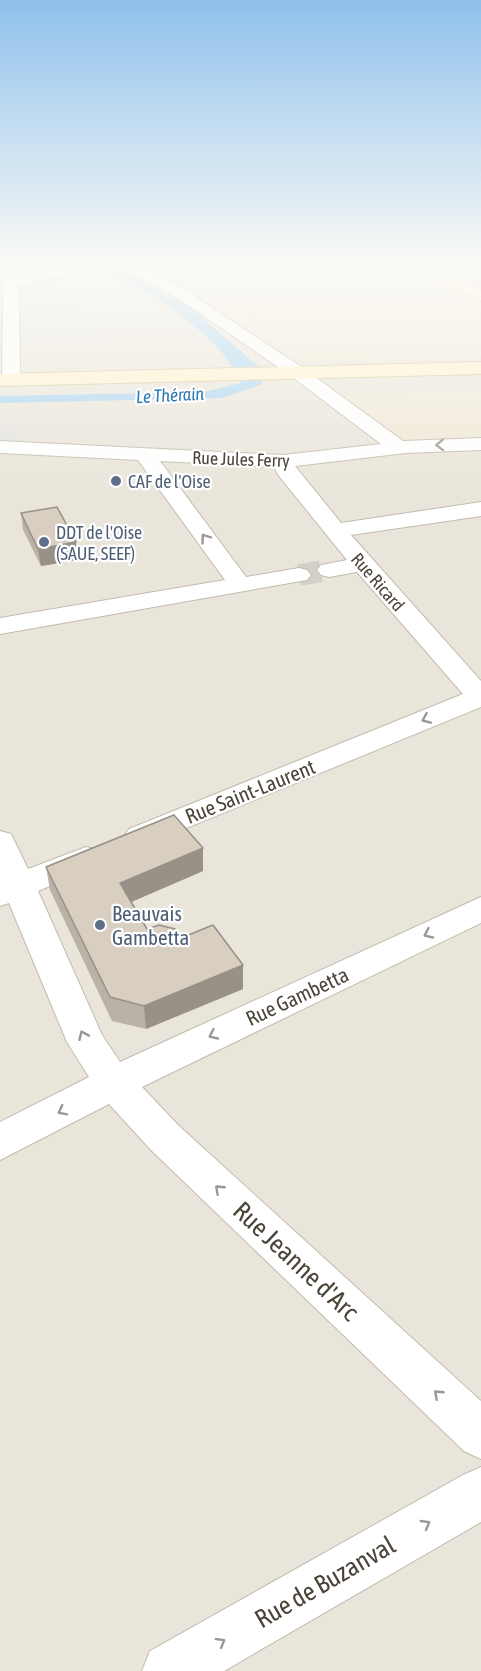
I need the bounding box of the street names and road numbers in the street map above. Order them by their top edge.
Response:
street label: Rue Jules Ferry [192,447,290,471]
street label: Rue Ricard [347,549,409,615]
street label: Rue Saint-Laurent [182,754,318,828]
street label: Rue Gambetta [242,962,352,1030]
street label: Rue Jeanne d'Arc [227,1195,365,1327]
street label: Rue de Buzanval [250,1530,401,1634]

